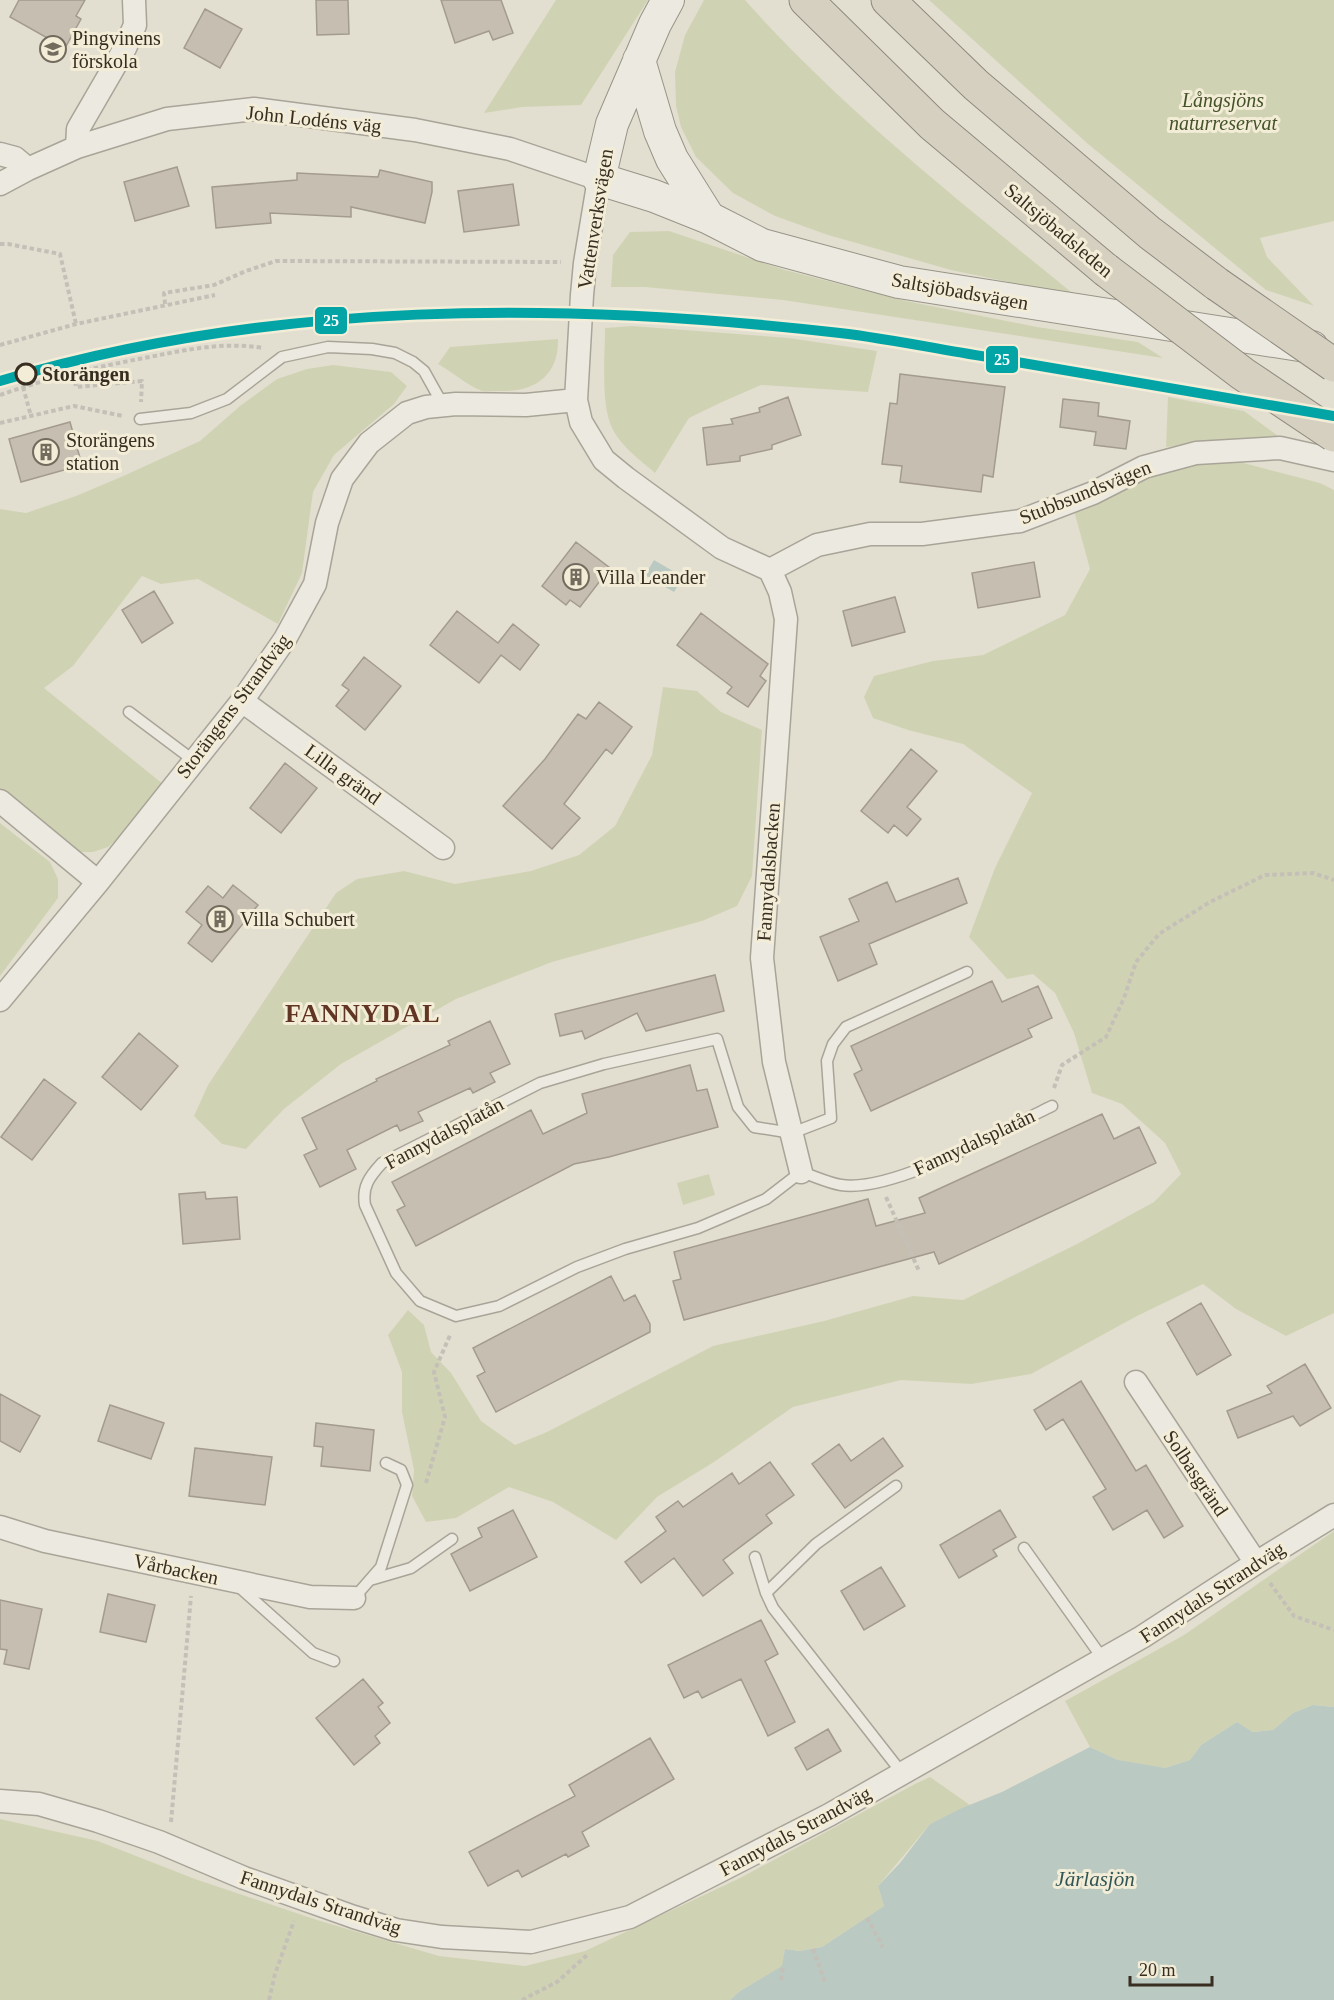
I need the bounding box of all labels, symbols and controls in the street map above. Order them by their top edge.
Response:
place label: Pingvinens förskola [72,27,161,72]
school or university icon: Pingvinens förskola [38,34,68,64]
park label: Långsjöns naturreservat [1169,89,1278,134]
street label: John Lodéns väg [245,101,383,138]
street label: Vattenverksvägen [573,147,618,291]
street label: Saltsjöbadsleden [1000,178,1118,282]
street label: Saltsjöbadsvägen [890,268,1030,315]
line badge: 25 [314,306,348,335]
text: 25 [323,312,339,329]
line badge: 25 [985,345,1019,374]
text: 25 [994,351,1010,368]
marker: Storängen [15,363,37,385]
place label: Storängen [42,363,130,386]
place label: Storängens station [66,429,155,474]
building icon: Storängens station [31,437,61,467]
street label: Stubbsundsvägen [1016,456,1154,529]
building icon: Villa Leander [561,562,591,592]
place label: Villa Leander [596,566,706,588]
street label: Storängens Strandväg [172,630,295,783]
street label: Lilla gränd [300,739,385,810]
street label: Fannydalsbacken [752,802,785,942]
building icon: Villa Schubert [205,904,235,934]
place label: Villa Schubert [240,908,355,930]
district label: FANNYDAL [285,999,441,1028]
street label: Fannydalsplatån [381,1093,508,1174]
street label: Fannydalsplatån [910,1104,1038,1181]
street label: Solbasgränd [1158,1426,1233,1521]
street label: Fannydals Strandväg [1135,1537,1289,1648]
street label: Vårbacken [131,1549,221,1589]
street label: Fannydals Strandväg [716,1782,875,1881]
street label: Fannydals Strandväg [237,1866,404,1939]
water label: Järlasjön [1055,1867,1135,1891]
scale bar [1130,1949,1212,1987]
text: 20 m [1139,1960,1176,1980]

